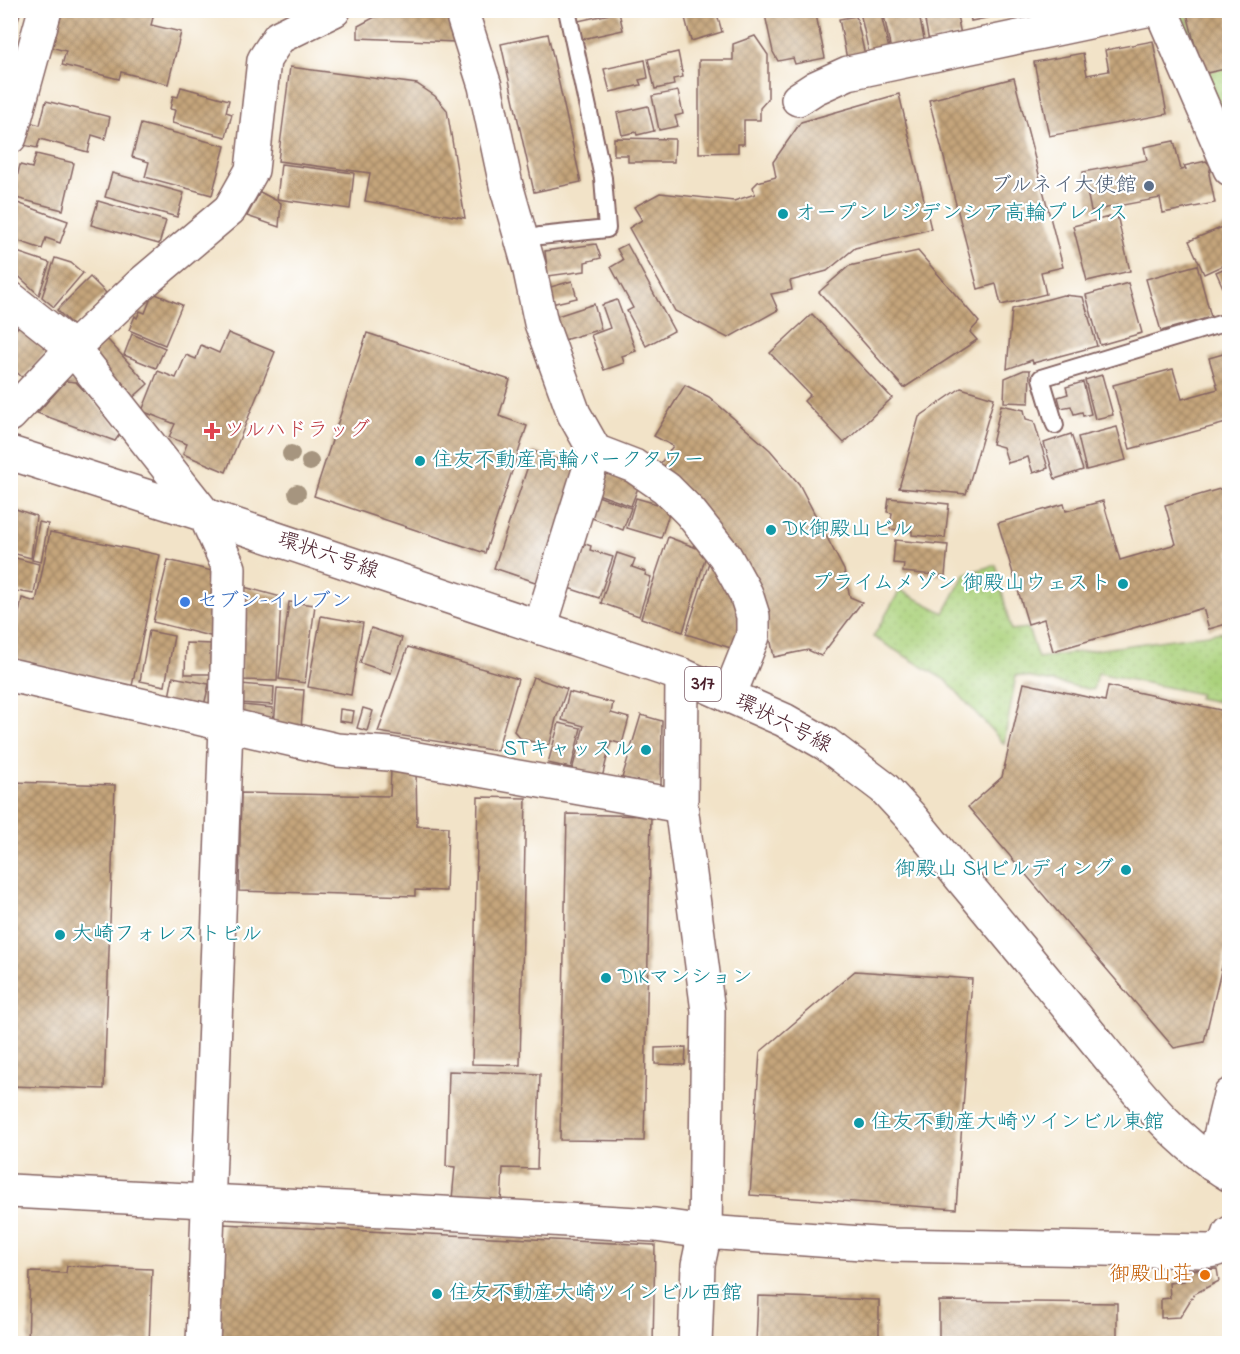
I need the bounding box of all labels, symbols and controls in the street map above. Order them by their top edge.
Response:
place label: ブルネイ大使館 [991,171,1137,201]
marker: ブルネイ大使館 [1142,179,1156,193]
place label: オープンレジデンシア高輪プレイス [795,199,1128,229]
marker: オープンレジデンシア高輪プレイス [776,207,790,221]
place label: ツルハドラッグ [224,416,370,446]
marker: ツルハドラッグ [205,424,219,438]
place label: 住友不動産高輪パークタワー [432,446,705,476]
marker: 住友不動産高輪パークタワー [413,454,427,468]
place label: DK御殿山ビル [782,515,913,545]
marker: DK御殿山ビル [764,523,778,537]
street label: 環状六号線 [273,525,383,587]
place label: プライムメゾン 御殿山ウェスト [812,569,1111,599]
marker: プライムメゾン 御殿山ウェスト [1116,577,1130,591]
place label: セブン-イレブン [197,587,352,617]
marker: セブン-イレブン [178,595,192,609]
road number: 317 [685,667,721,701]
street label: 環状六号線 [729,687,837,761]
place label: STキャッスル [503,735,634,765]
marker: STキャッスル [639,743,653,757]
place label: 御殿山 SHビルディング [894,855,1114,885]
marker: 御殿山 SHビルディング [1119,863,1133,877]
place label: 大崎フォレストビル [72,920,262,950]
marker: 大崎フォレストビル [53,928,67,942]
place label: DIKマンション [617,963,753,993]
marker: DIKマンション [599,971,613,985]
place label: 住友不動産大崎ツインビル東館 [871,1108,1165,1138]
marker: 住友不動産大崎ツインビル東館 [852,1116,866,1130]
place label: 御殿山荘 [1109,1260,1193,1290]
marker: 御殿山荘 [1198,1268,1212,1282]
place label: 住友不動産大崎ツインビル西館 [449,1279,743,1309]
marker: 住友不動産大崎ツインビル西館 [430,1287,444,1301]

